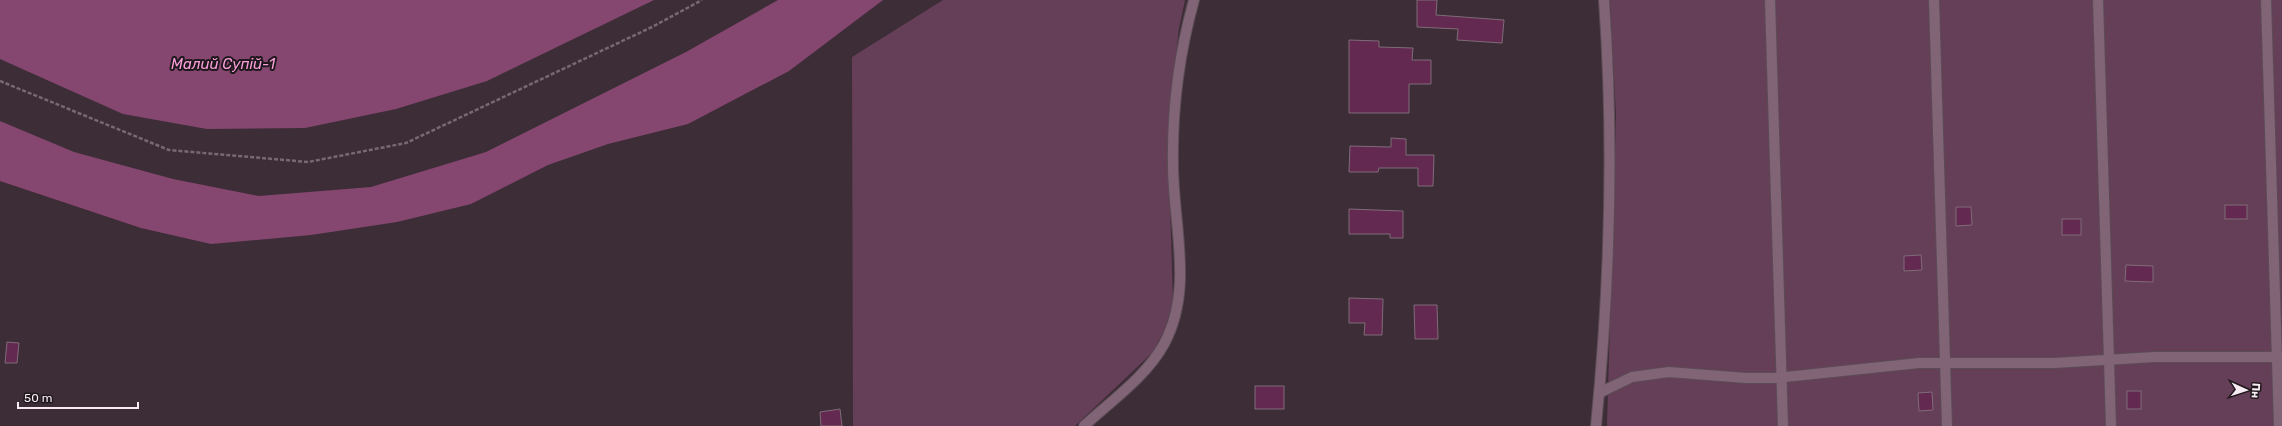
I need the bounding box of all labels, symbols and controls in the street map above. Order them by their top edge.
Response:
water label: Малий Супій-1 [171,55,276,73]
north arrow [2226,370,2266,410]
text: Пн [2249,383,2262,398]
scale bar [18,384,138,410]
text: 50 m [24,391,52,405]

